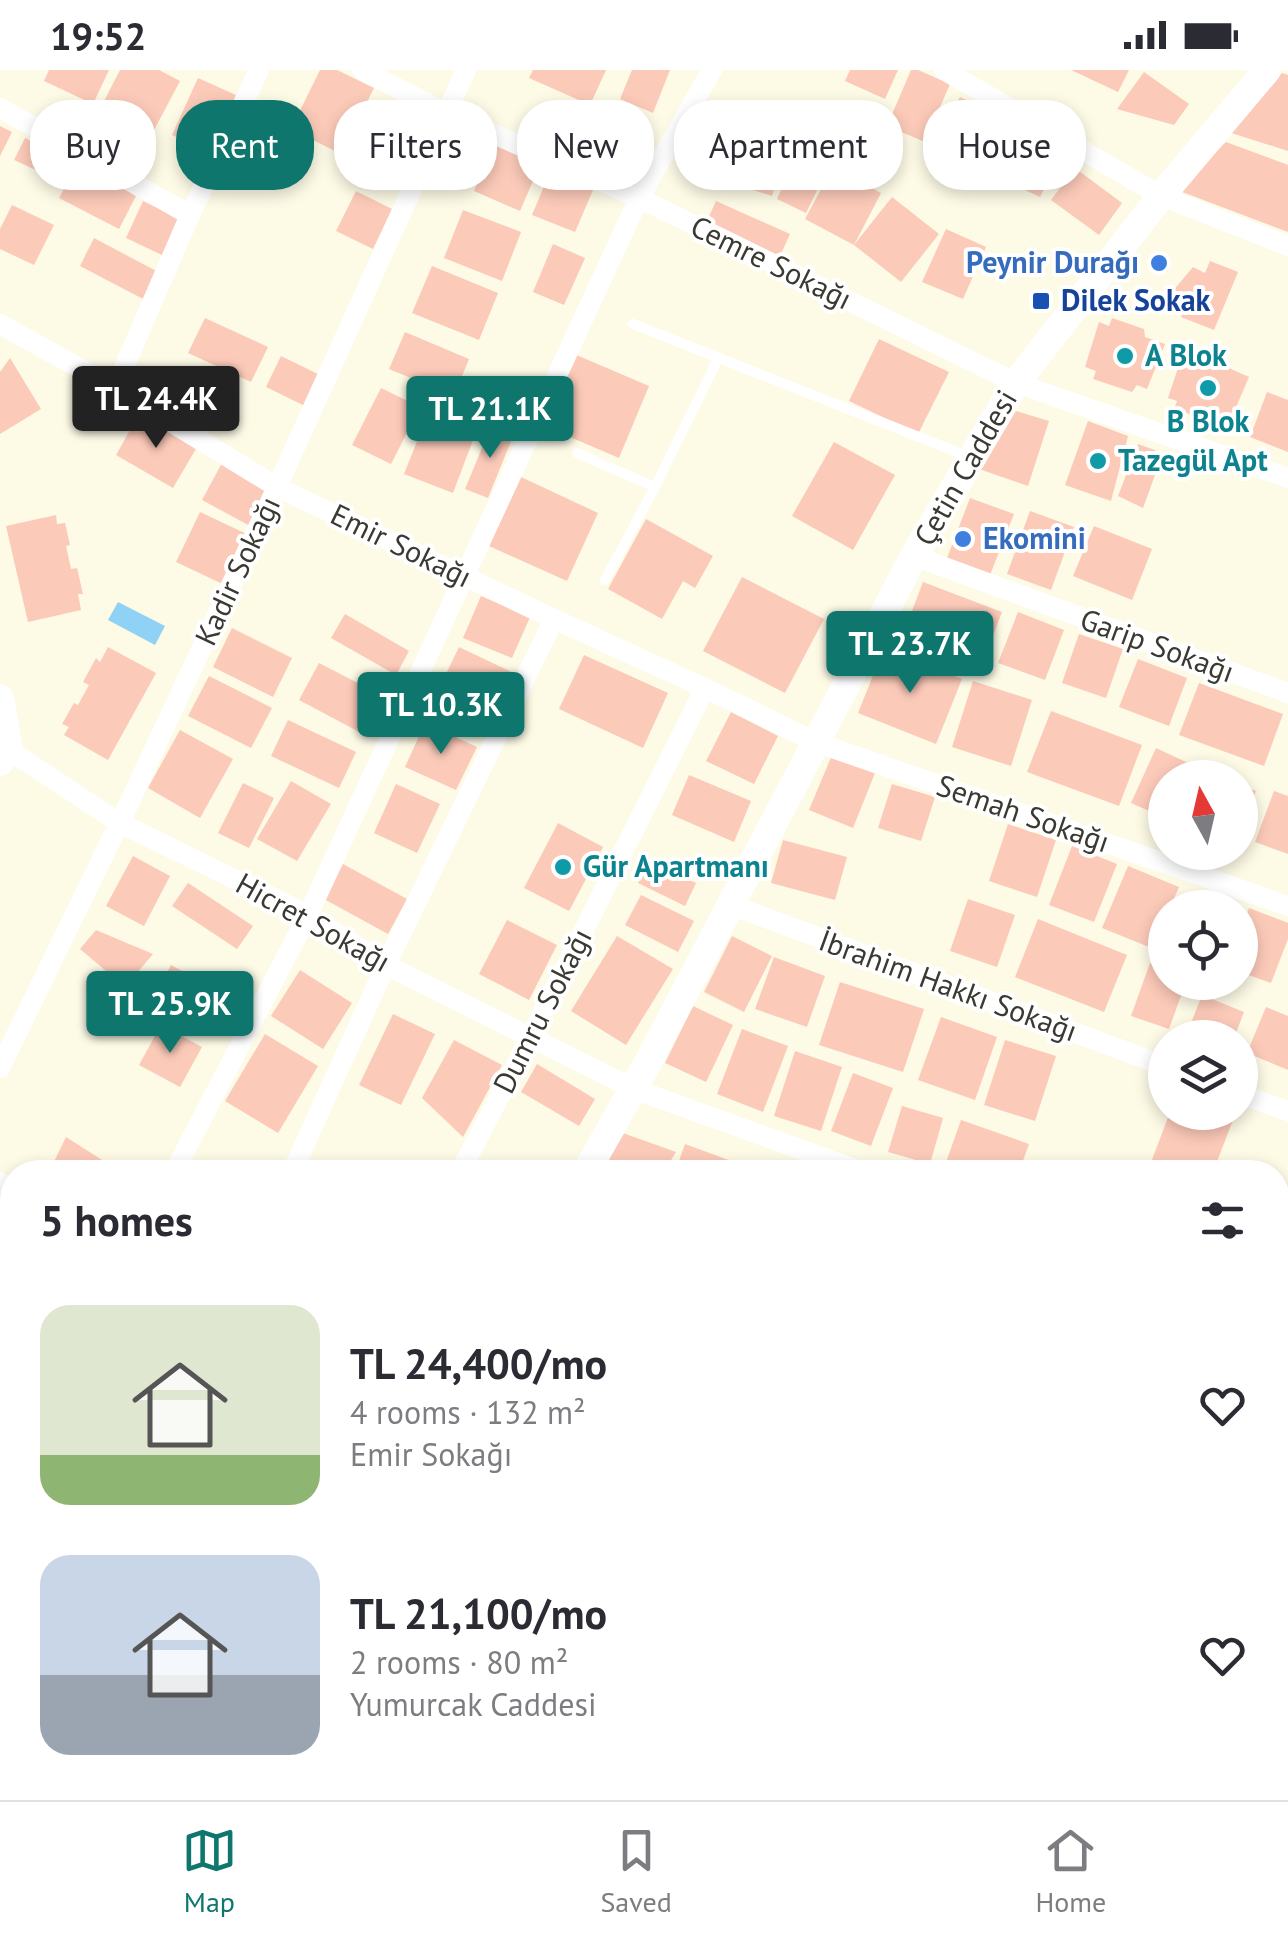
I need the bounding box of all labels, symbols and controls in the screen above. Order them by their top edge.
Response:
text: 19:52 [50,11,146,60]
chip: Buy [30,100,156,190]
chip: Rent [176,100,314,190]
chip: Filters [334,100,497,190]
chip: New [517,100,654,190]
chip: Apartment [674,100,903,190]
chip: House [923,100,1086,190]
street label: Cemre Sokağı [685,206,859,317]
place label: Peynir Durağı [966,242,1139,281]
marker: Peynir Durağı [1148,252,1170,274]
place label: Dilek Sokak [1061,280,1211,319]
marker: Dilek Sokak [1030,290,1052,312]
place label: A Blok [1145,335,1227,374]
marker: A Blok [1114,345,1136,367]
pin: TL 24.4K [53,366,259,451]
pin: TL 21.1K [387,376,593,461]
text: TL 24.4K [94,377,218,419]
marker: B Blok [1197,377,1219,399]
street label: Çetin Caddesi [904,382,1025,552]
text: TL 21.1K [428,387,552,429]
place label: B Blok [1167,401,1250,440]
place label: Tazegül Apt [1118,440,1268,479]
marker: Tazegül Apt [1087,450,1109,472]
street label: Kadir Sokağı [185,490,288,651]
street label: Emir Sokağı [325,494,479,596]
place label: Ekomini [983,518,1086,557]
marker: Ekomini [952,528,974,550]
street label: Garip Sokağı [1075,599,1240,690]
pin: TL 23.7K [807,611,1013,696]
text: TL 23.7K [848,622,972,664]
pin: TL 10.3K [338,672,544,757]
text: TL 10.3K [379,683,503,725]
north arrow [1148,760,1258,870]
map controls [1148,760,1258,1130]
street label: Semah Sokağı [932,765,1115,860]
place label: Gür Apartmanı [583,846,769,885]
marker: Gür Apartmanı [552,856,574,878]
street label: Hicret Sokağı [230,863,398,980]
button: locate [1148,890,1258,1000]
street label: İbrahim Hakkı Sokağı [814,920,1083,1049]
street label: Dumru Sokağı [483,921,600,1099]
pin: TL 25.9K [67,971,273,1056]
text: TL 25.9K [108,982,232,1024]
button: layers [1148,1020,1258,1130]
text: 5 homes [40,1193,193,1248]
icon: filters [1195,1193,1250,1248]
text: TL 24,400/mo [350,1336,607,1391]
icon: home [120,1345,240,1465]
icon: heart [1195,1378,1250,1433]
text: 4 rooms · 132 m² [350,1391,586,1433]
text: Emir Sokağı [350,1433,512,1475]
text: TL 21,100/mo [350,1586,607,1641]
icon: home [120,1595,240,1715]
icon: heart [1195,1628,1250,1683]
text: 2 rooms · 80 m² [350,1641,568,1683]
text: Yumurcak Caddesi [350,1683,596,1725]
tab: Map [182,1823,237,1920]
tab: Saved [600,1823,672,1920]
tab: Home [1035,1823,1106,1920]

